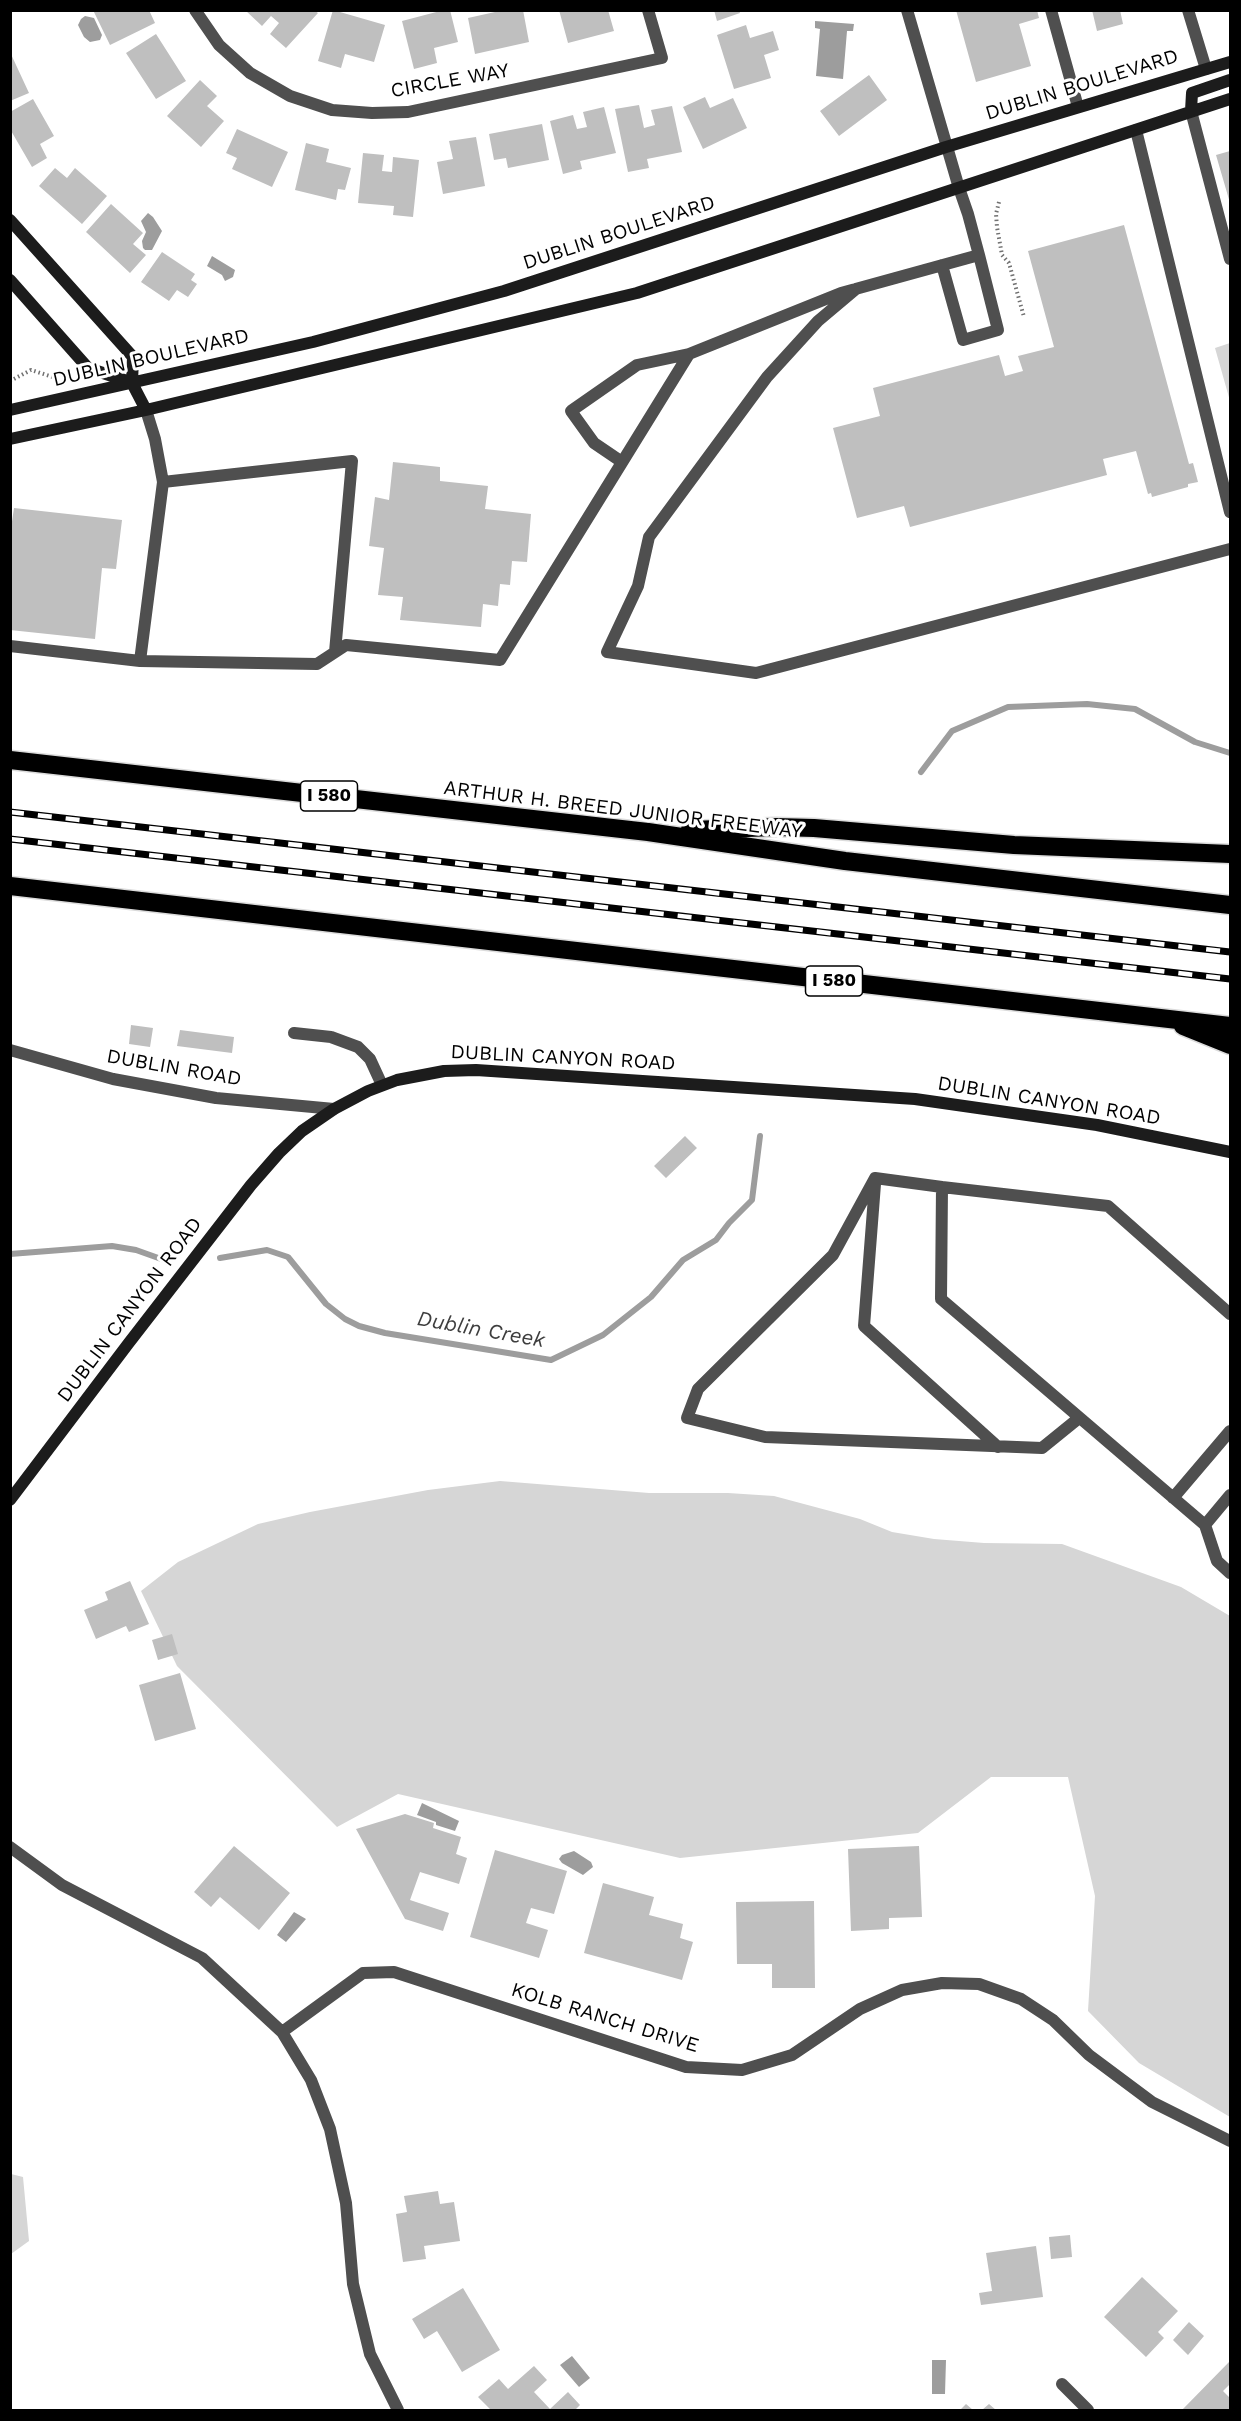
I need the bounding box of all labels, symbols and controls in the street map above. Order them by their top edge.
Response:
street label: DUBLIN BOULEVARD [983,44,1181,126]
street label: CIRCLE WAY [389,59,511,103]
street label: DUBLIN BOULEVARD [520,191,718,275]
street label: DUBLIN BOULEVARD [51,324,251,392]
street label: ARTHUR H. BREED JUNIOR FREEWAY [442,776,804,844]
road number: I 580 [300,781,358,811]
road number: I 580 [806,966,862,996]
street label: DUBLIN CANYON ROAD [450,1040,676,1076]
street label: DUBLIN ROAD [105,1044,243,1092]
street label: DUBLIN CANYON ROAD [936,1072,1162,1130]
street label: DUBLIN CANYON ROAD [53,1213,207,1407]
water label: Dublin Creek [415,1306,547,1354]
street label: KOLB RANCH DRIVE [508,1978,702,2058]

